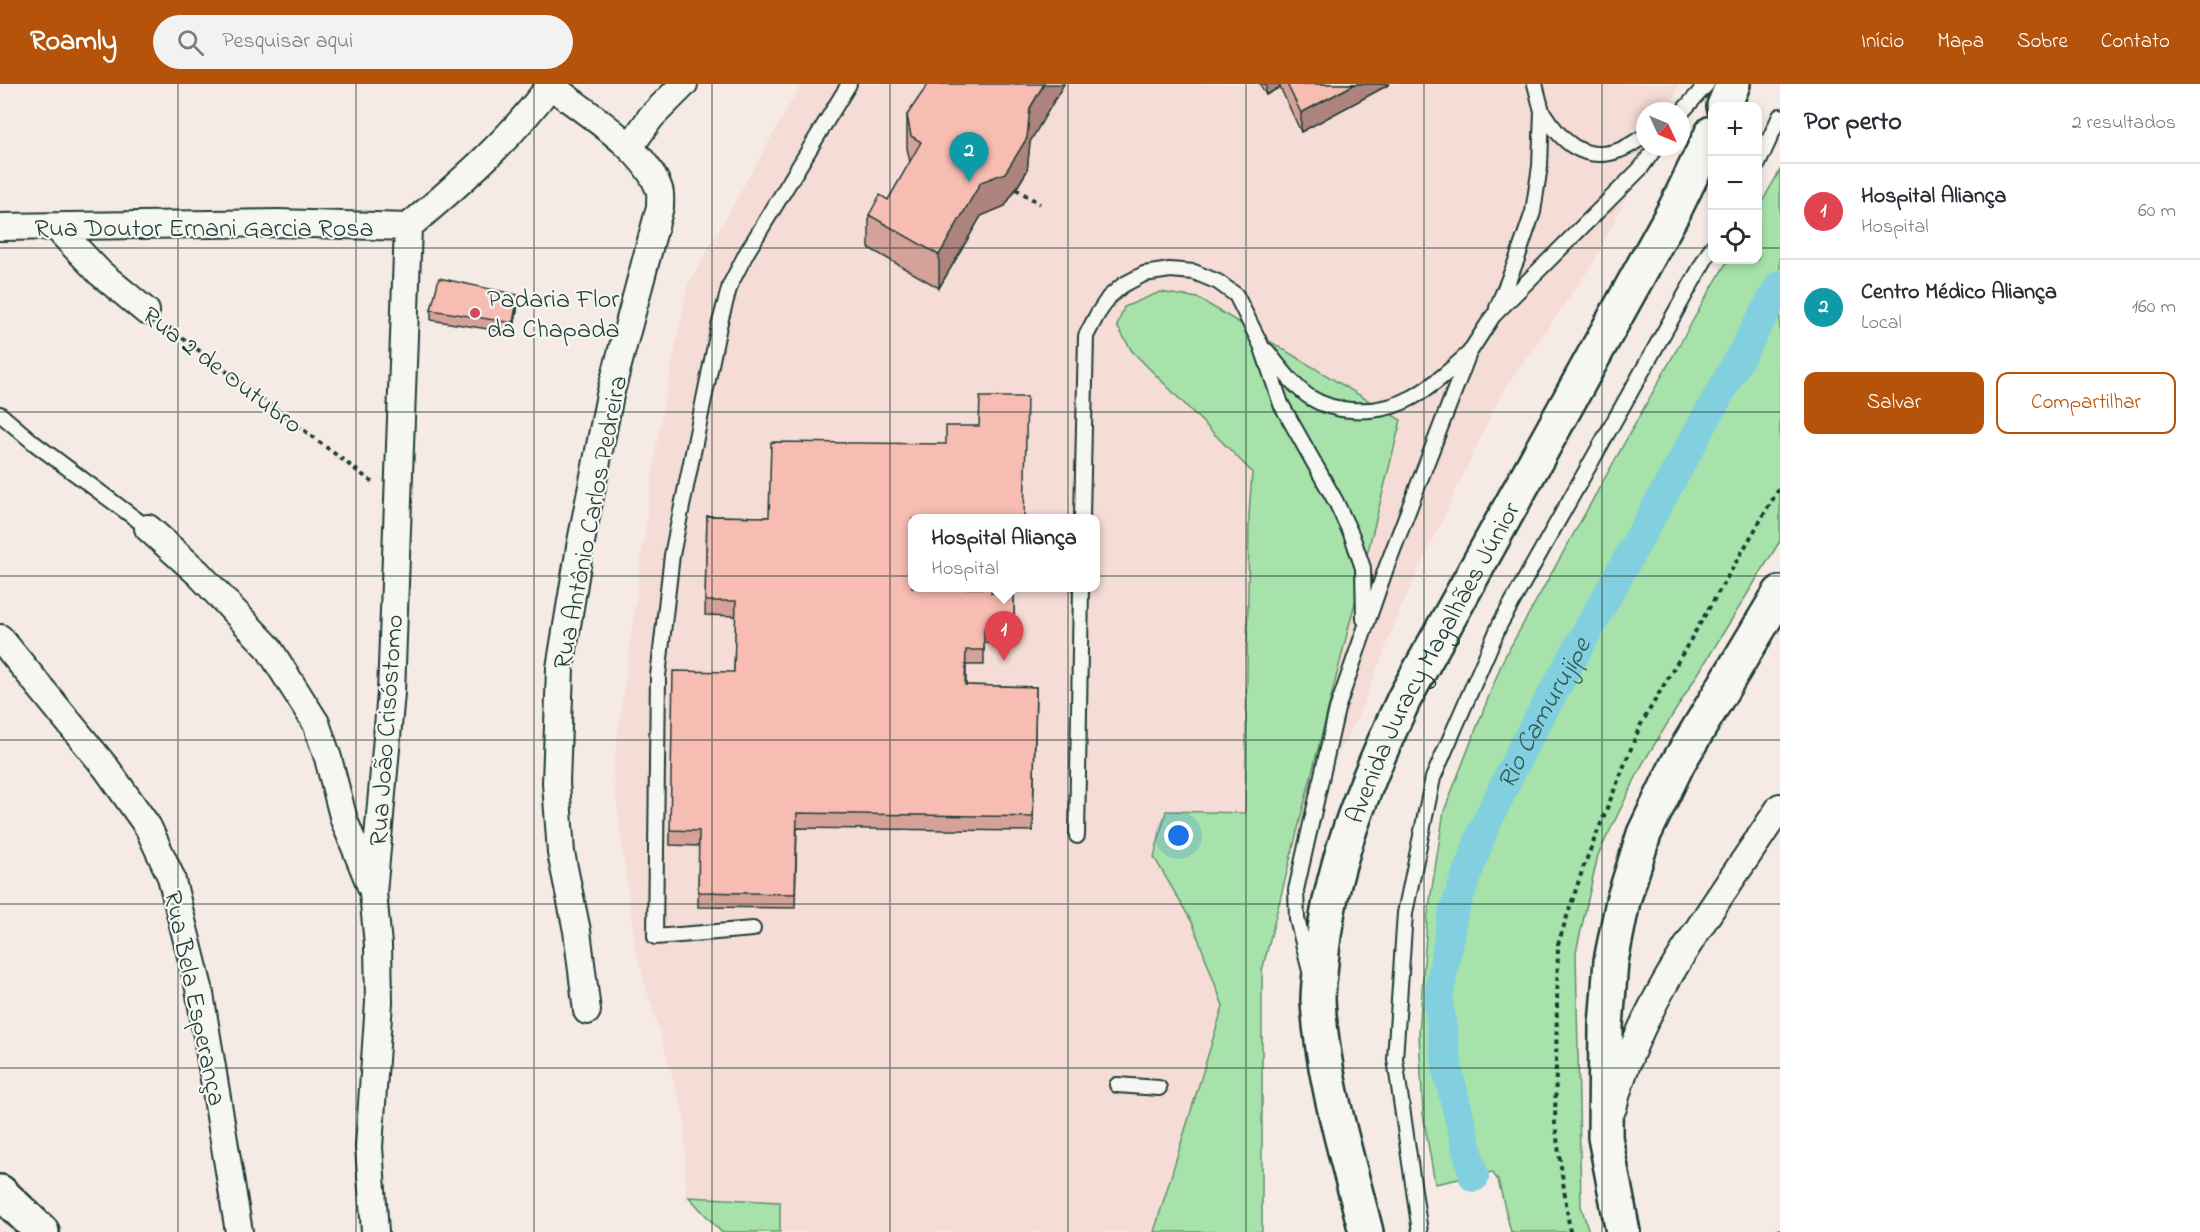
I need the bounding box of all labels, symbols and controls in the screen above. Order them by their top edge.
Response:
search box [153,15,573,69]
text: Roamly [30,22,117,63]
icon: search [174,26,207,59]
text: Pesquisar aqui [222,26,353,58]
text: Início [1861,27,1904,57]
text: Mapa [1937,27,1984,57]
text: Sobre [2017,27,2068,57]
text: Contato [2101,27,2170,57]
north arrow [1636,102,1690,156]
map controls [1708,102,1762,264]
button: + [1708,102,1762,156]
text: Por perto [1804,104,1902,142]
text: 2 resultados [2072,109,2176,138]
pin: 2 [950,132,988,182]
button: − [1708,156,1762,210]
text: Hospital Aliança [1861,181,2006,213]
text: 1 [1820,197,1827,226]
text: 60 m [2138,197,2176,226]
button: locate [1708,210,1762,264]
street label: Rua Doutor Ernani Garcia Rosa [35,211,373,249]
text: Hospital [1861,213,1929,242]
text: Centro Médico Aliança [1861,277,2057,309]
place label: Padaria Flor da Chapada [487,282,620,350]
text: 2 [1819,293,1828,322]
text: 160 m [2132,293,2176,322]
street label: Rua 2 de Outubro [133,298,310,445]
marker: Padaria Flor da Chapada [468,306,482,320]
text: Local [1861,309,1902,338]
street label: Rua Antônio Carlos Pedreira [545,372,639,673]
button: Salvar [1804,372,1984,434]
button: Compartilhar [1996,372,2176,434]
street label: Avenida Juracy Magalhães Júnior [1337,495,1532,829]
popup [908,514,1100,592]
text: Hospital Aliança [931,523,1077,555]
text: Hospital [931,555,999,584]
pin: 1 [984,612,1024,661]
street label: Rua João Crisóstomo [361,613,415,847]
water label: Rio Camurujipe [1489,630,1603,796]
your location [1164,821,1193,850]
street label: Rua Bela Esperança [152,888,234,1110]

